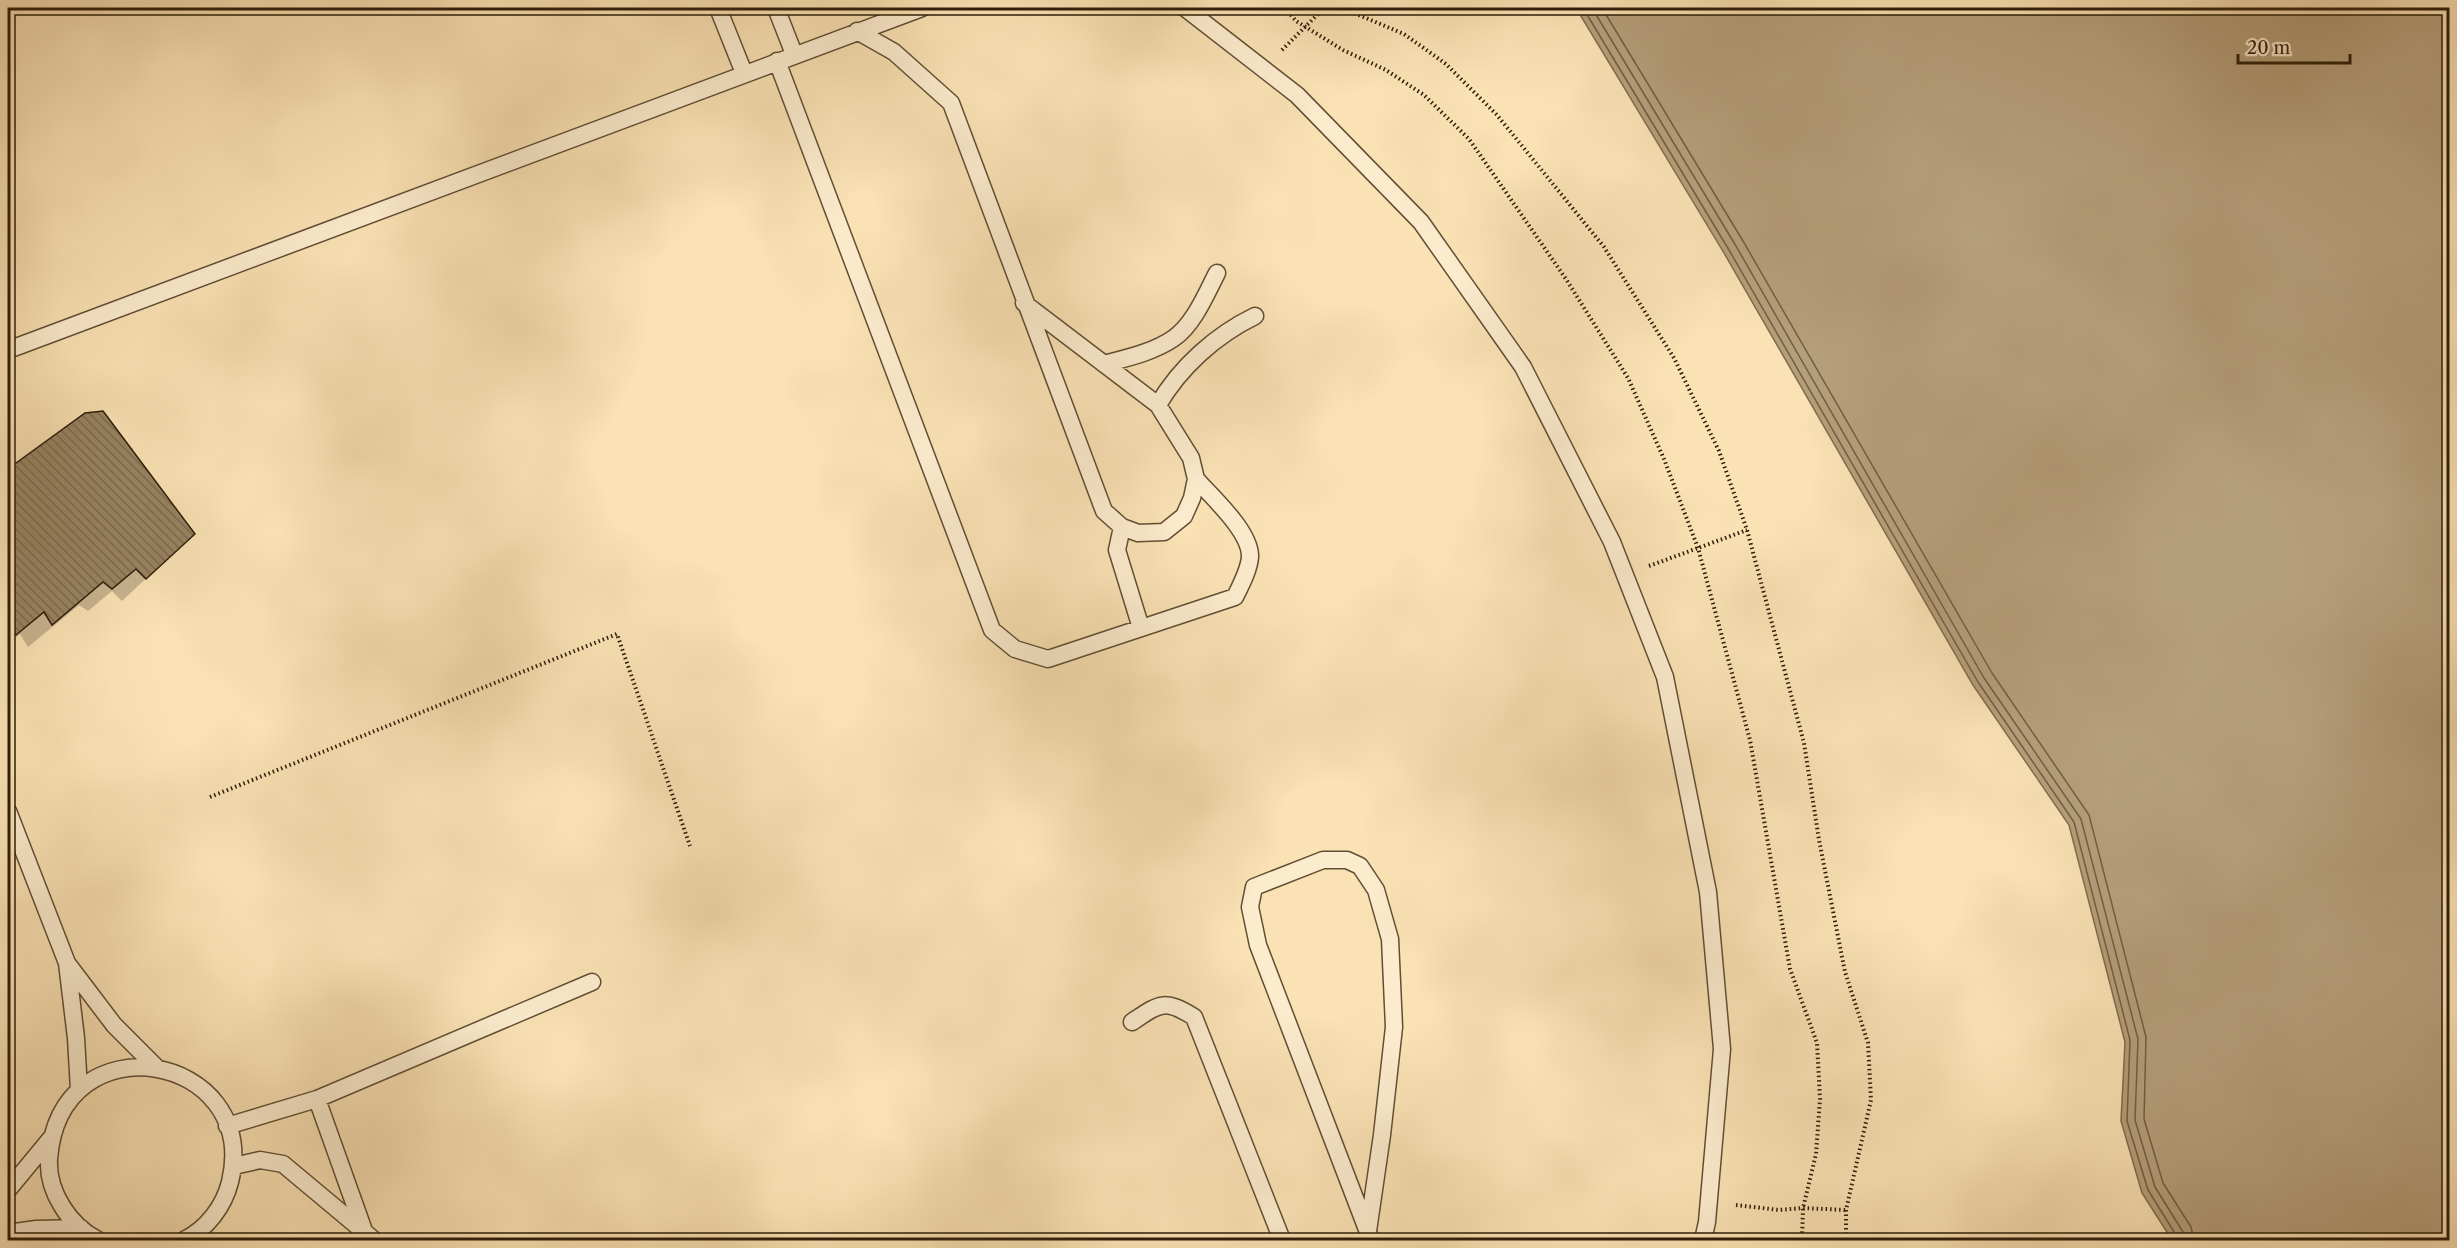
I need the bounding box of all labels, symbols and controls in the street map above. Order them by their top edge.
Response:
scale bar [2238,27,2350,65]
text: 20 m [2247,37,2291,59]

